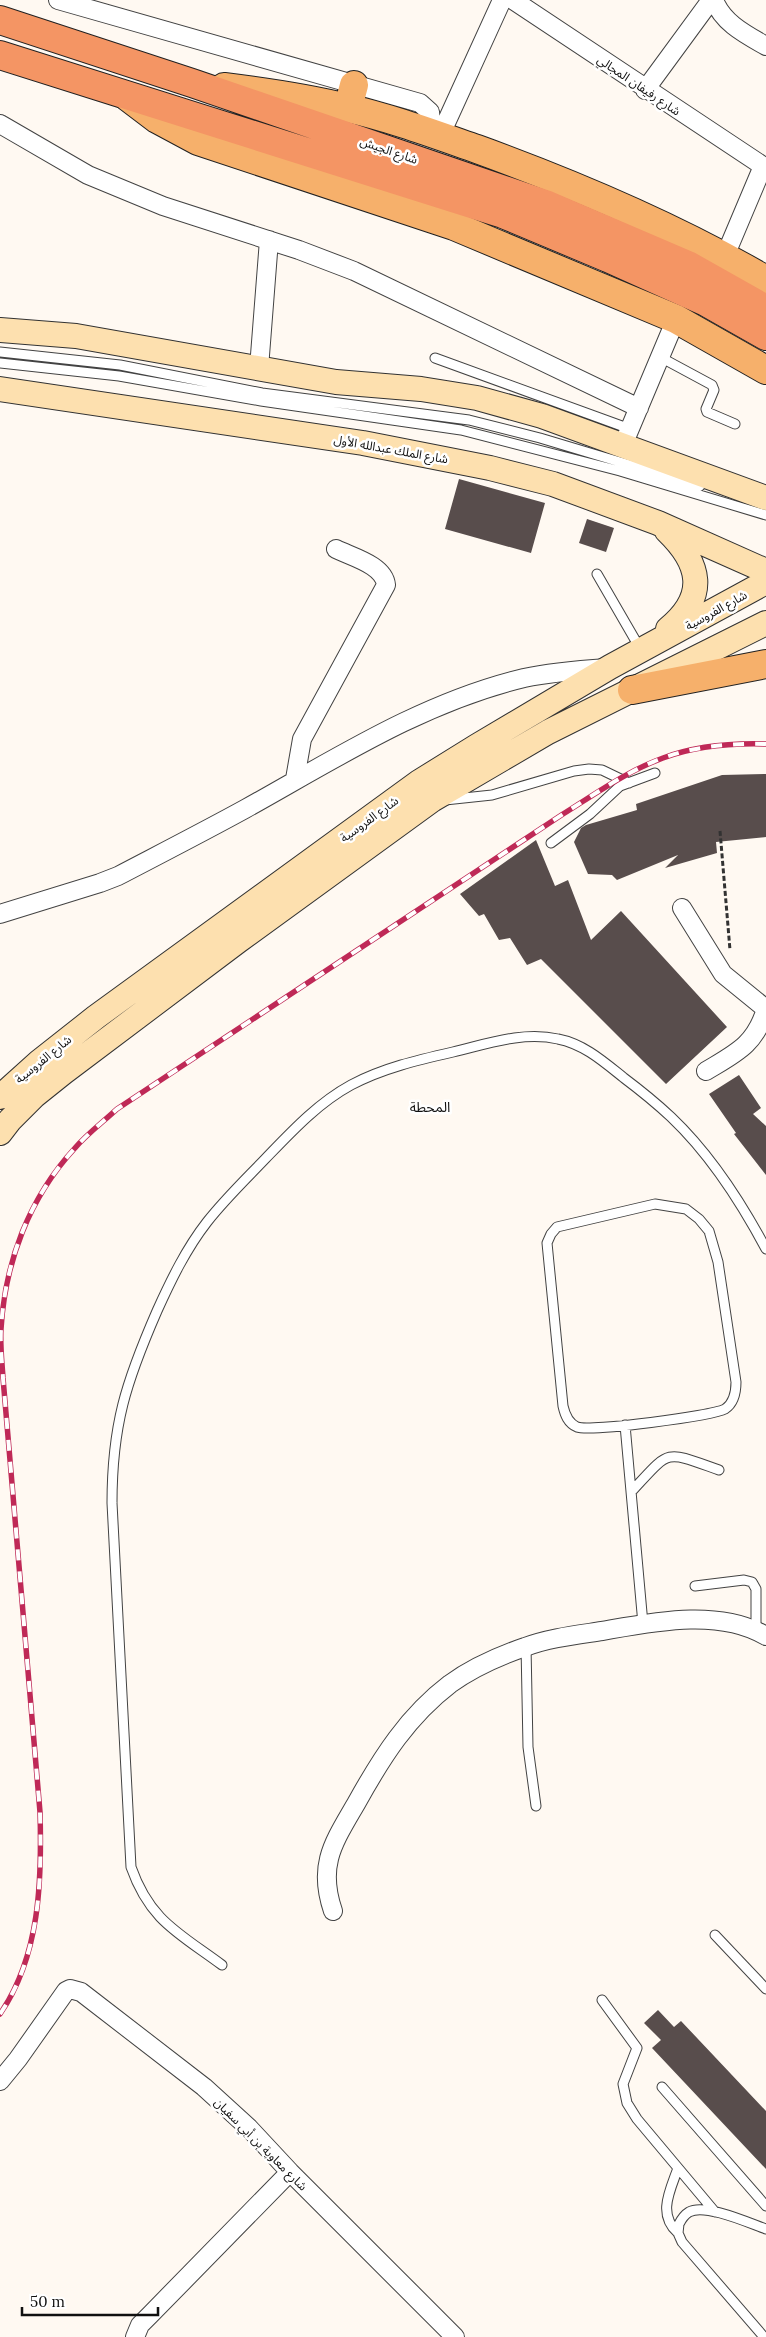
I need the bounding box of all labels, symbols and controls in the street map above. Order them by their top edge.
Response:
street label: شارع رفيفان المجالي [593,52,684,121]
street label: شارع الجيش [358,133,420,169]
street label: شارع الملك عبدالله الأول [332,432,449,468]
street label: شارع الفروسية [682,587,750,635]
street label: شارع الفروسية [337,793,402,847]
street label: شارع الفروسية [12,1032,76,1088]
district label: المحطة [410,1098,450,1116]
street label: شارع معاوية بن أبي سفيان [209,2094,311,2196]
scale bar [22,2284,159,2316]
text: 50 m [30,2292,65,2311]

